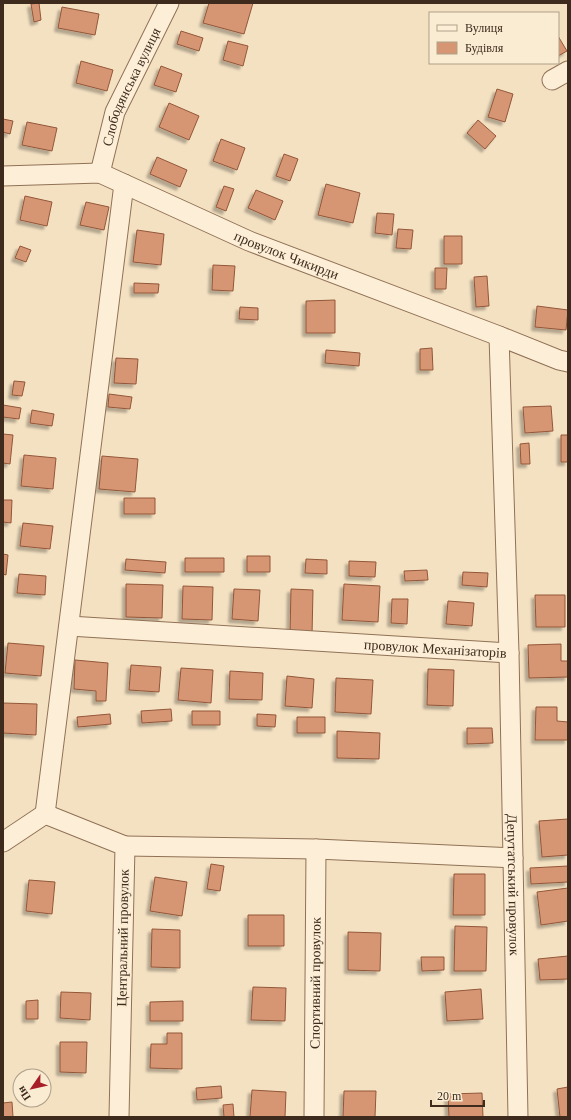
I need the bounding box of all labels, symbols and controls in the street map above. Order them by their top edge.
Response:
legend [429,12,559,64]
text: Вулиця [465,21,503,35]
street label: Слободянська вулиця [99,25,163,148]
text: Будівля [465,41,504,55]
street label: провулок Чикирди [232,228,341,282]
street label: провулок Механізаторів [364,637,507,660]
street label: Депутатський провулок [505,814,522,956]
street label: Центральний провулок [114,869,132,1007]
street label: Спортивний провулок [307,917,323,1049]
north arrow [12,1068,52,1108]
scale bar [431,1082,484,1108]
text: Пн [14,1084,33,1103]
text: 20 m [437,1089,462,1103]

